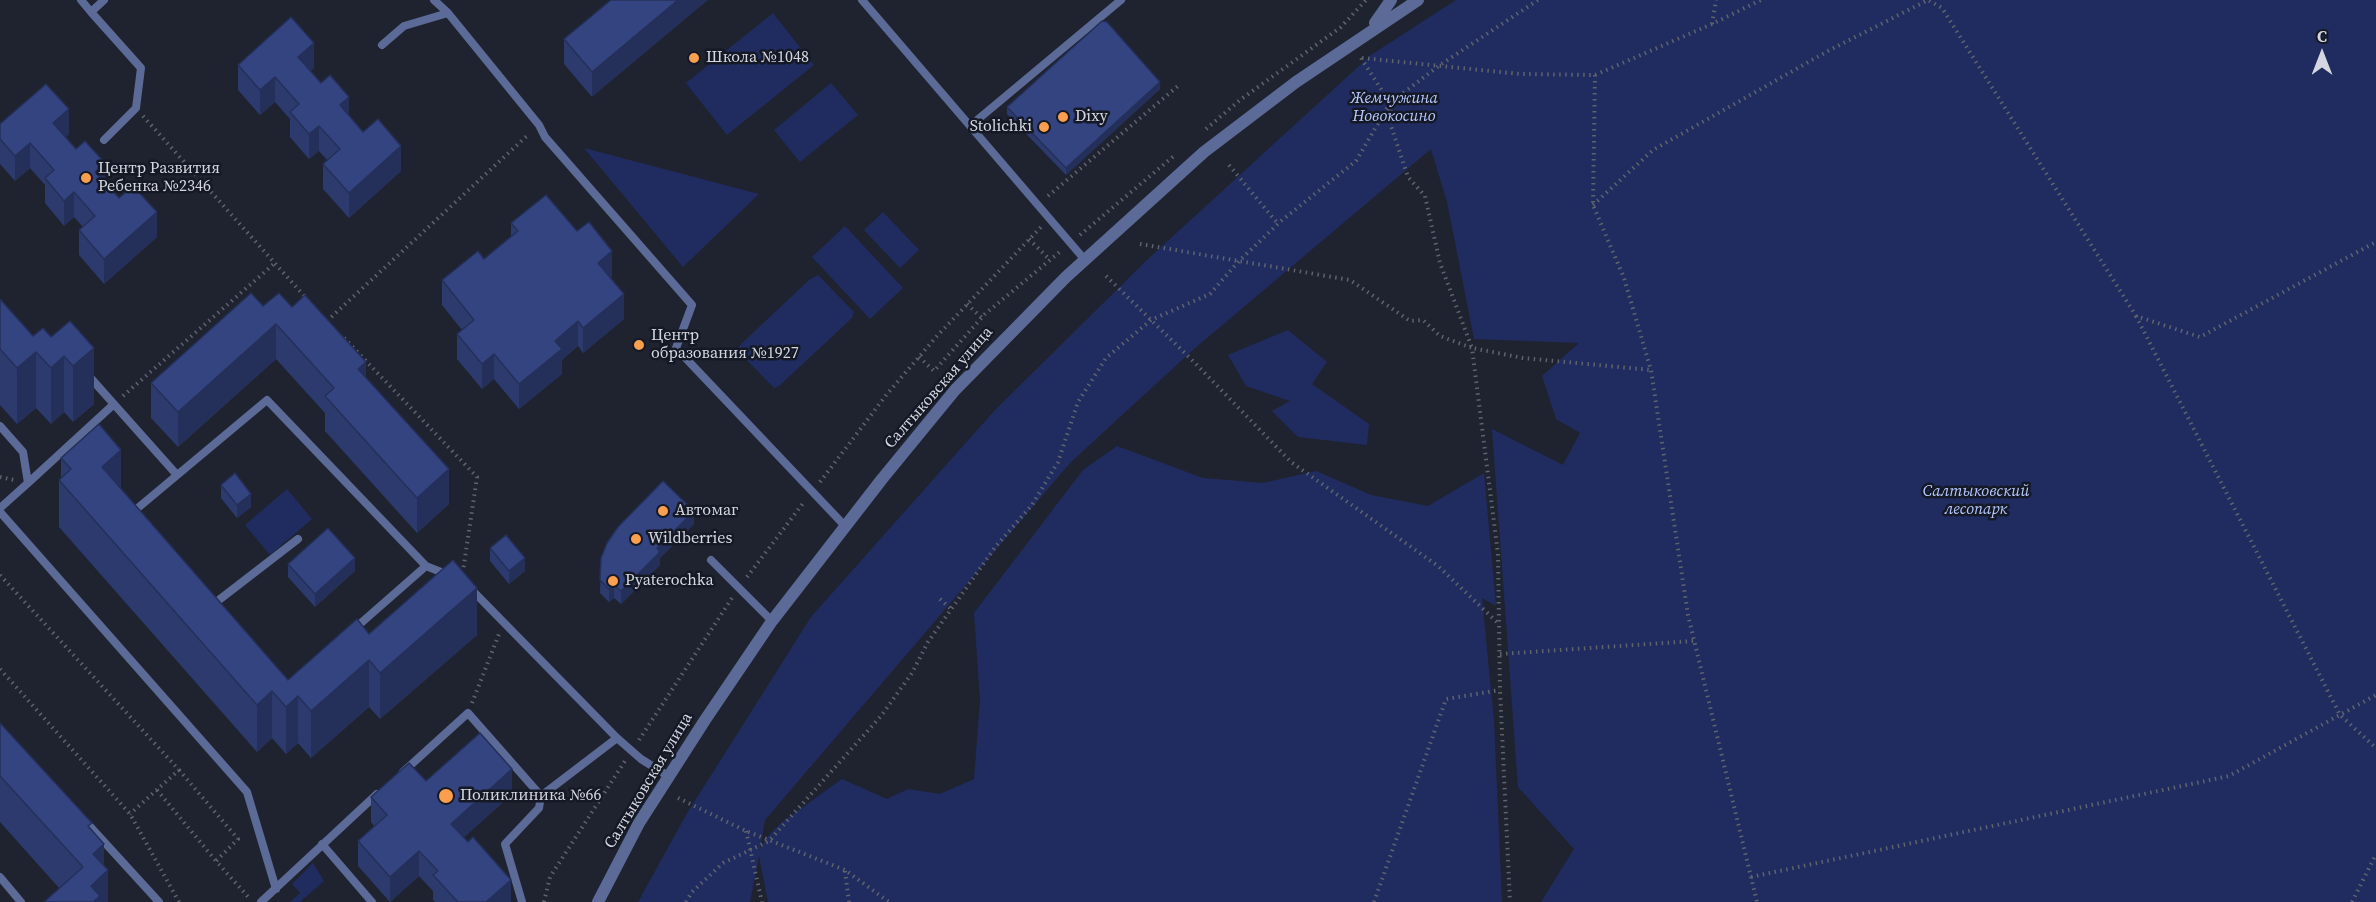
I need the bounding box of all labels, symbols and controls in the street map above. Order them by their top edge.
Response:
north arrow [2292,24,2352,84]
text: С [2317,25,2327,47]
place label: Школа №1048 [706,48,809,68]
marker: Школа №1048 [687,51,701,65]
park label: Жемчужина Новокосино [1350,89,1438,127]
place label: Dixy [1075,107,1108,127]
marker: Dixy [1056,110,1070,124]
place label: Stolichki [970,117,1032,137]
marker: Stolichki [1037,120,1051,134]
place label: Центр Развития Ребенка №2346 [98,159,220,197]
marker: Центр Развития Ребенка №2346 [79,171,93,185]
street label: Салтыковская улица [881,323,997,453]
place label: Центр образования №1927 [651,326,799,364]
marker: Центр образования №1927 [632,338,646,352]
park label: Салтыковский лесопарк [1923,482,2029,520]
place label: Автомаг [675,501,738,521]
marker: Автомаг [656,504,670,518]
place label: Wildberries [648,529,732,549]
marker: Wildberries [629,532,643,546]
place label: Pyaterochka [625,571,714,591]
marker: Pyaterochka [606,574,620,588]
street label: Салтыковская улица [601,710,697,852]
place label: Поликлиника №66 [460,786,602,806]
marker: Поликлиника №66 [437,787,455,805]

